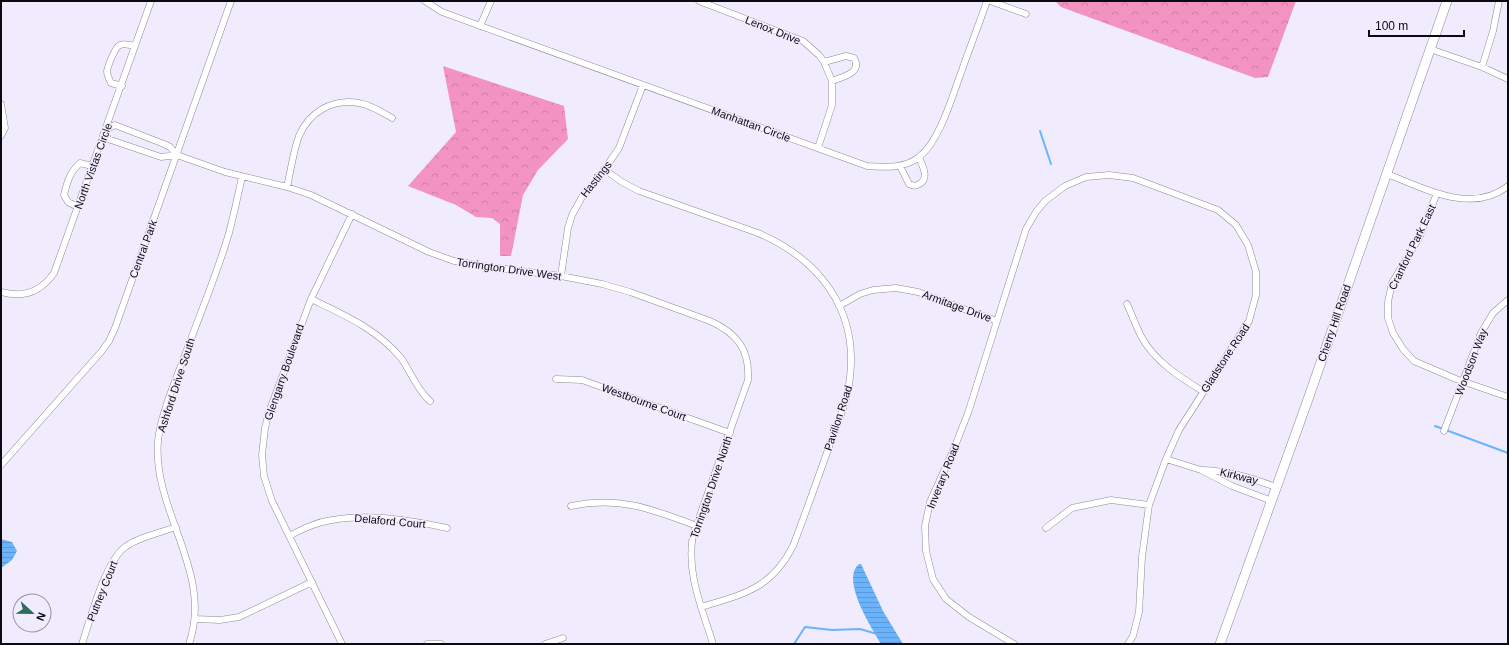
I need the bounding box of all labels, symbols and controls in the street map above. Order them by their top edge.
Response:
scale bar [1369,12,1464,38]
street label: Lenox Drive [744,13,802,47]
text: 100 m [1375,19,1408,33]
street label: Manhattan Circle [710,104,792,144]
street label: North Vistas Circle [72,121,114,211]
street label: Hastings [578,158,614,200]
street label: Cranford Park East [1386,202,1438,292]
street label: Central Park [127,218,159,280]
street label: Torrington Drive West [456,256,562,282]
street label: Cherry Hill Road [1315,283,1353,363]
street label: Armitage Drive [921,288,993,324]
street label: Gladstone Road [1198,321,1252,395]
street label: Glengarry Boulevard [262,322,306,422]
street label: Woodson Way [1453,326,1489,397]
street label: Ashford Drive South [155,336,197,434]
street label: Westbourne Court [600,381,688,423]
street label: Pavillon Road [822,384,854,452]
street label: Torrington Drive North [688,434,734,540]
street label: Inverary Road [924,442,962,510]
street label: Kirkway [1219,466,1260,487]
street label: Delaford Court [354,512,426,530]
street label: Putney Court [84,559,120,623]
north arrow [12,593,52,633]
text: N [34,611,48,623]

